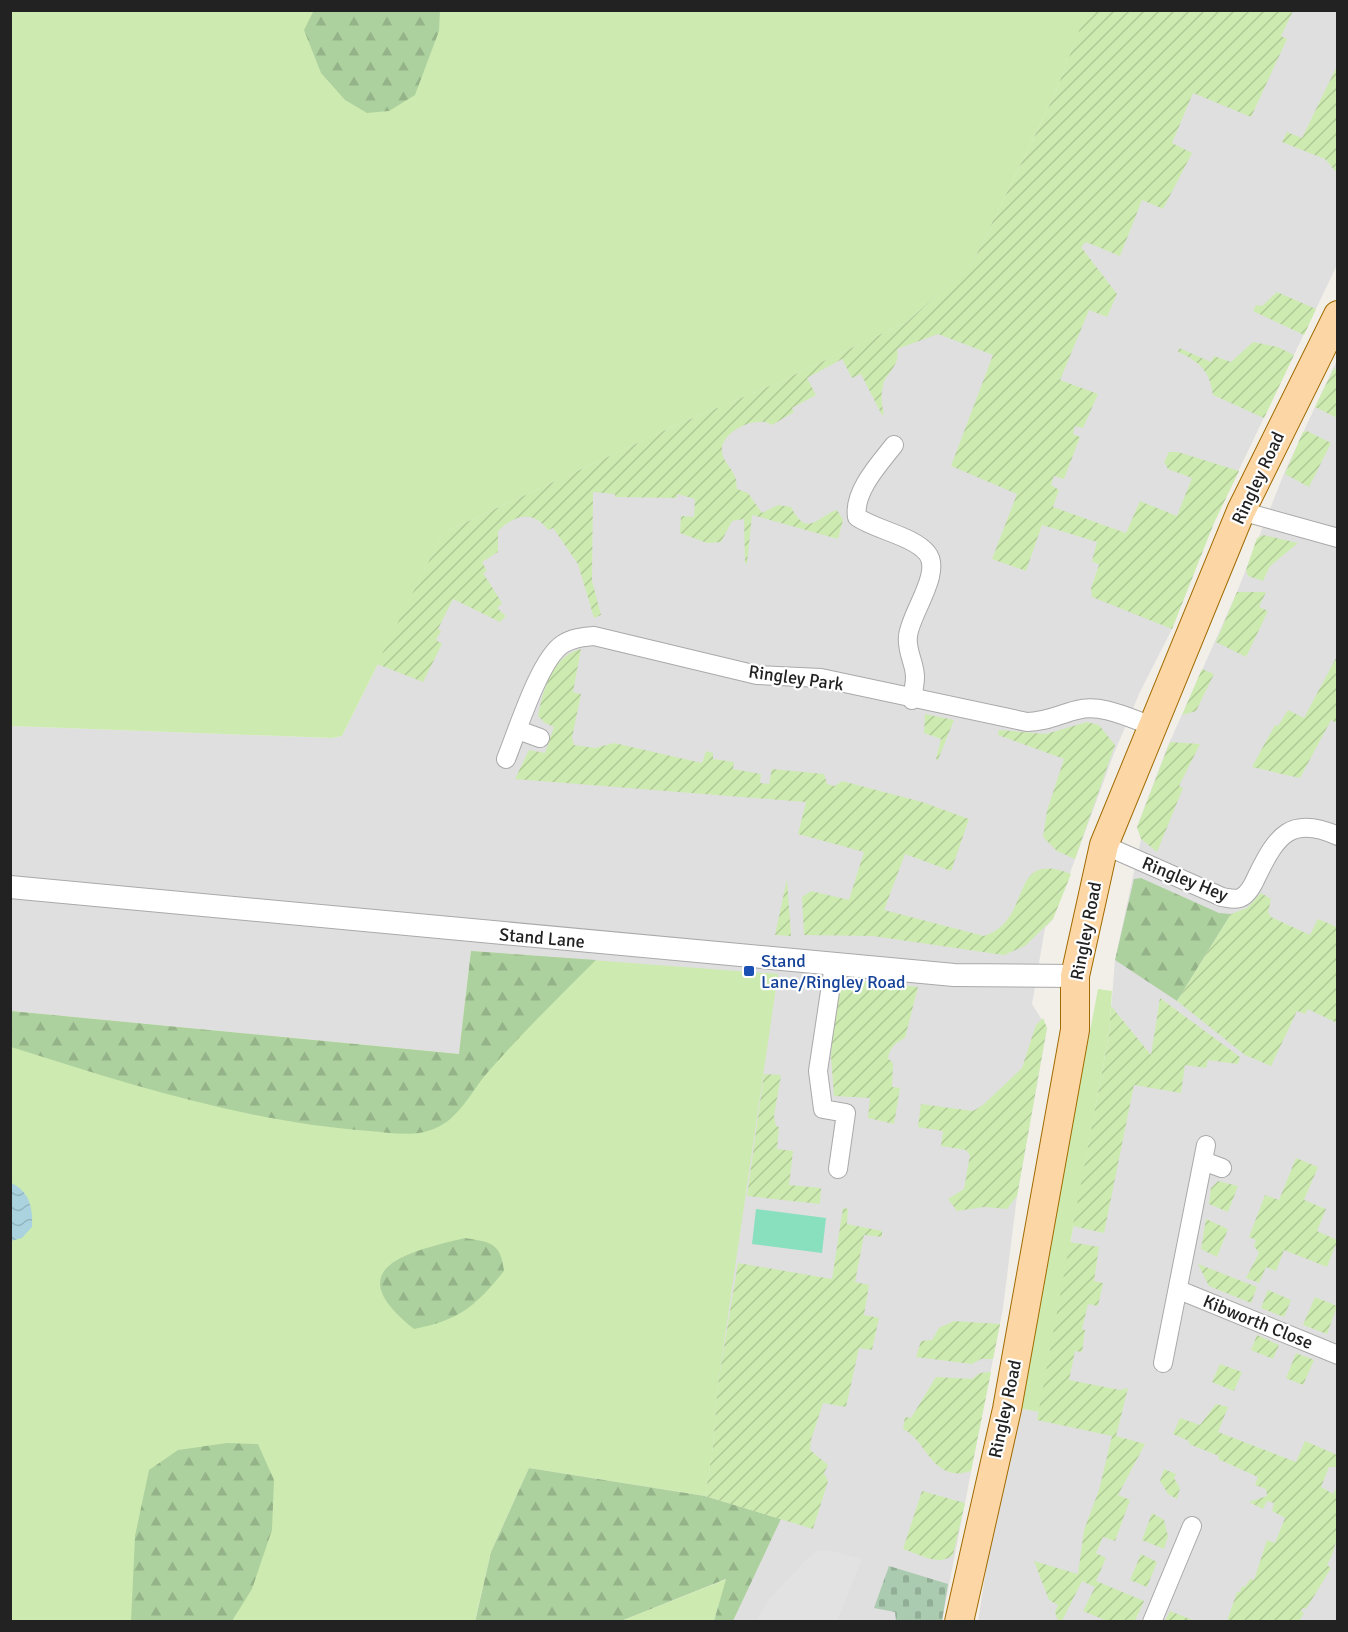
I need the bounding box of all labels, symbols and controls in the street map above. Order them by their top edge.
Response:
street label: Ringley Road [1227,428,1289,528]
street label: Ringley Park [747,660,845,696]
street label: Ringley Hey [1139,852,1232,906]
street label: Ringley Road [1066,880,1106,982]
street label: Stand Lane [498,923,586,953]
place label: Stand Lane/Ringley Road [761,950,906,993]
marker: Stand Lane/Ringley Road [742,964,756,978]
street label: Kibworth Close [1200,1290,1316,1354]
street label: Ringley Road [984,1358,1026,1460]

